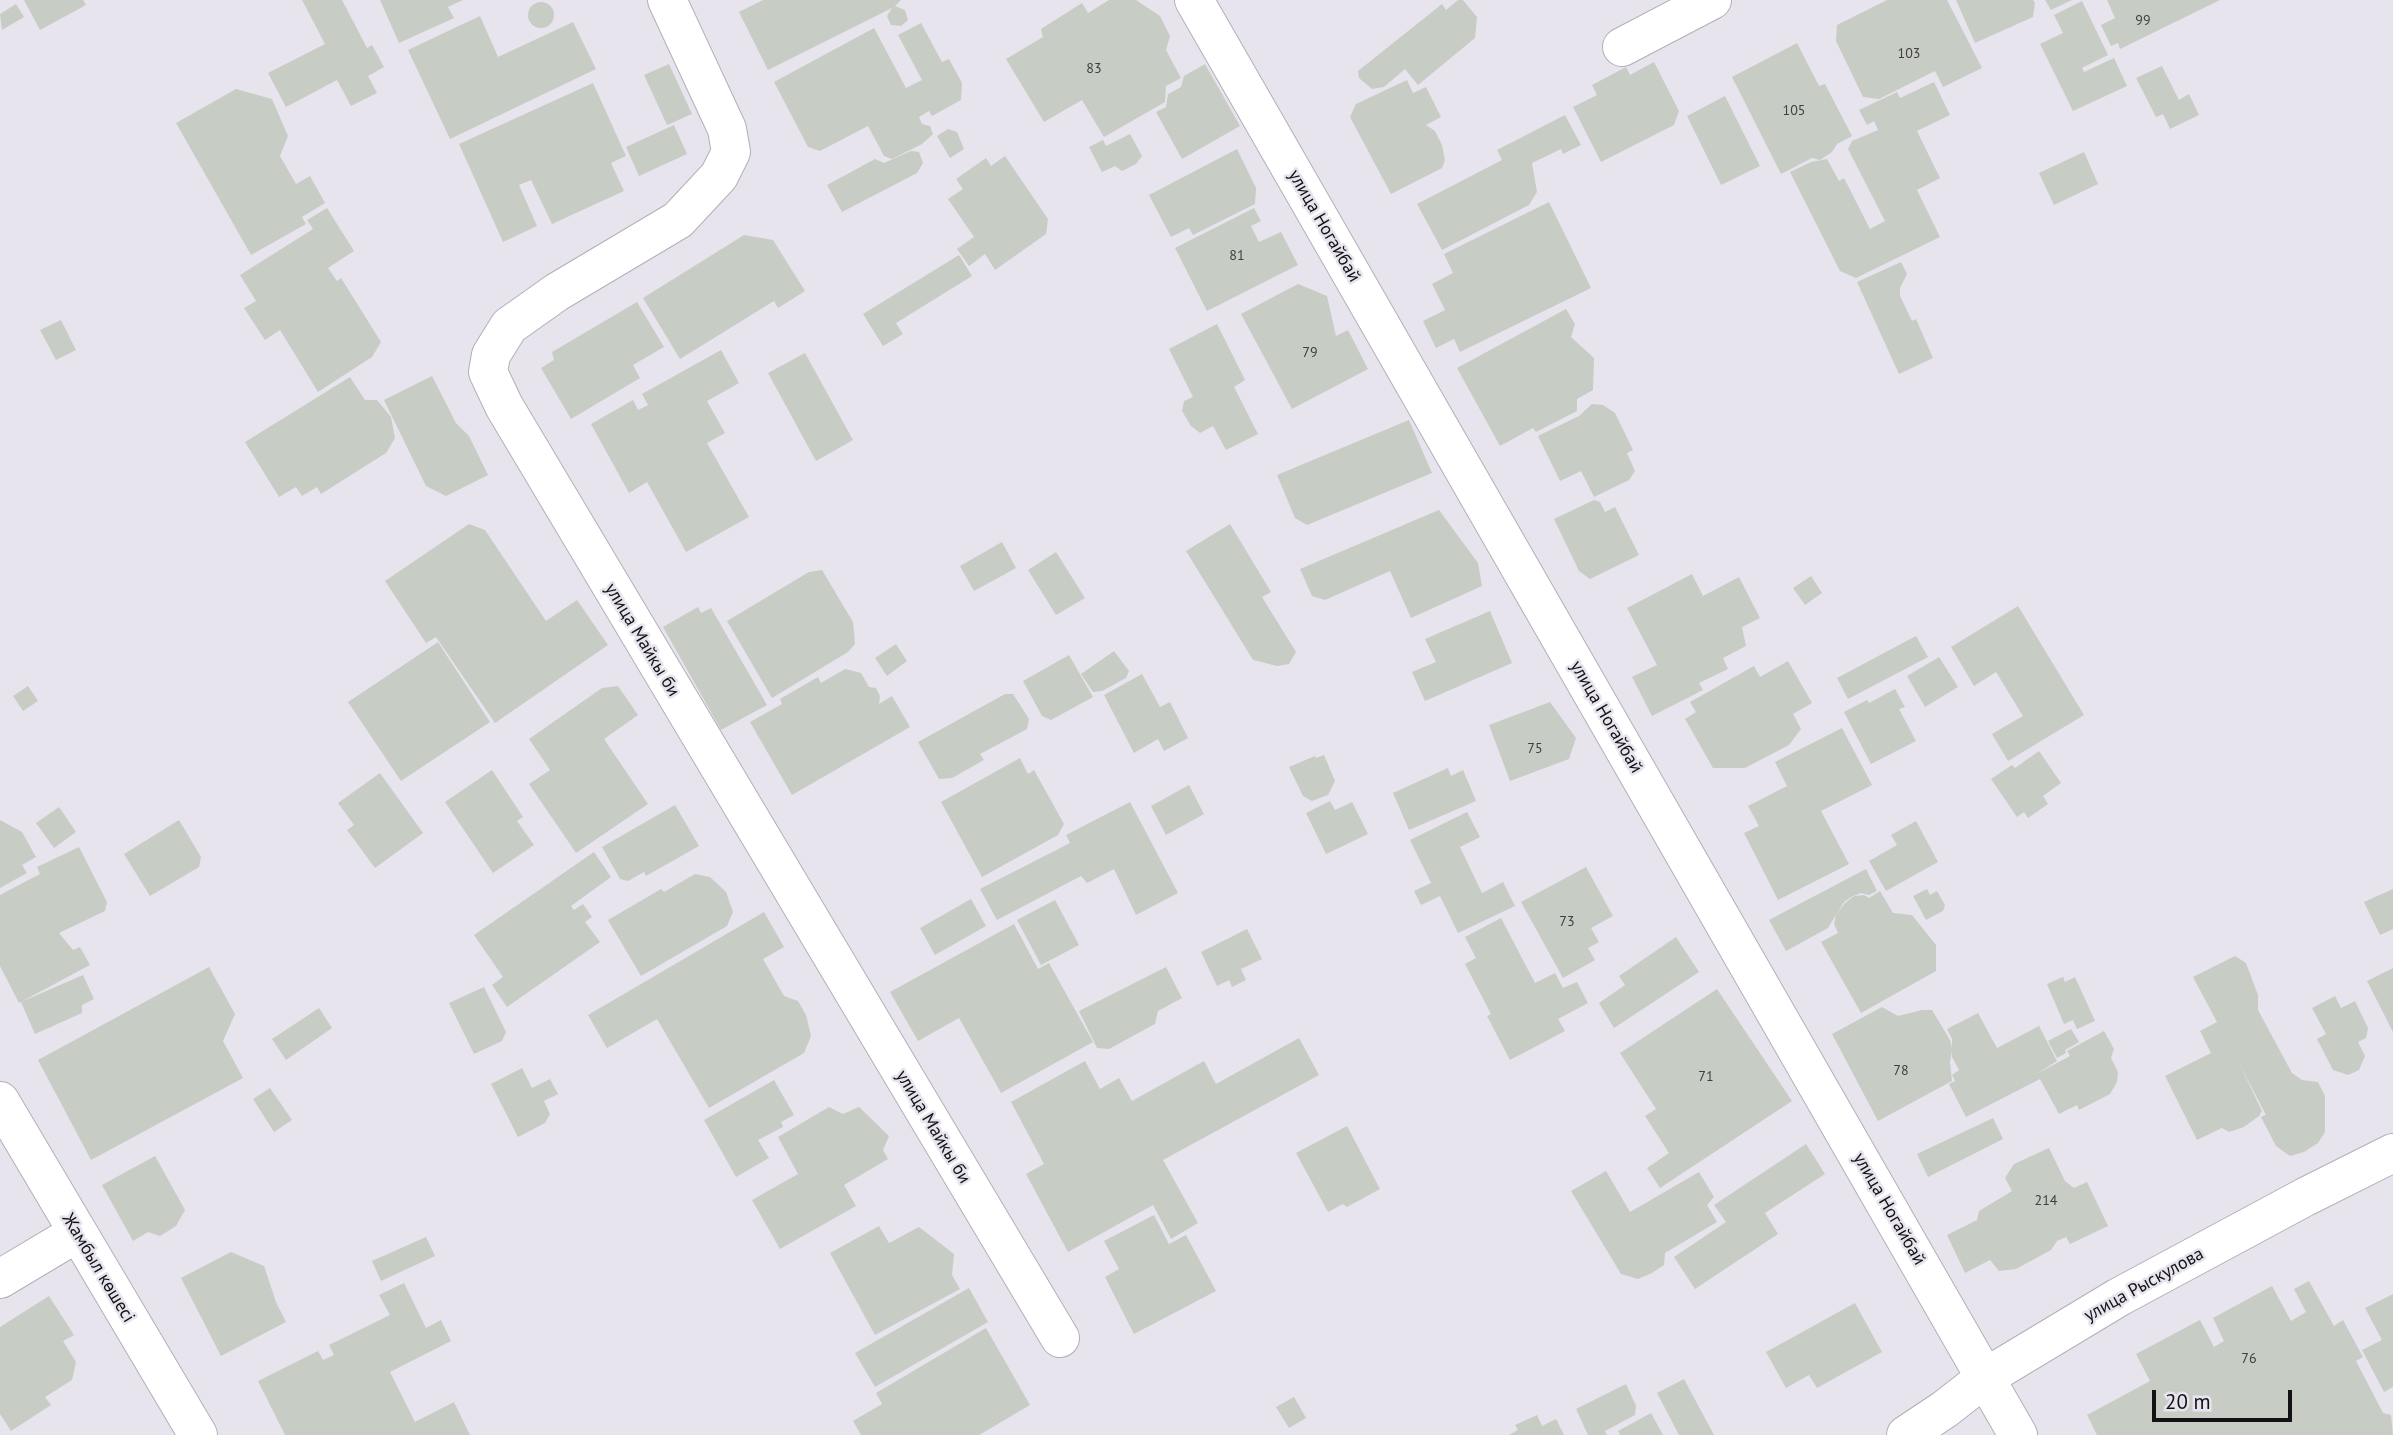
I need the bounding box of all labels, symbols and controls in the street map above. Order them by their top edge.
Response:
house number: 99 [2135,13,2151,29]
house number: 103 [1898,46,1920,62]
house number: 83 [1086,61,1102,77]
house number: 105 [1783,103,1805,119]
street label: улица Ногайбай [1283,166,1365,286]
house number: 81 [1229,248,1245,264]
house number: 79 [1302,345,1318,361]
street label: улица Майкы би [600,579,684,701]
street label: улица Ногайбай [1565,657,1647,777]
house number: 75 [1527,741,1543,757]
house number: 73 [1559,914,1575,930]
house number: 78 [1893,1063,1909,1079]
street label: улица Майкы би [891,1066,975,1188]
house number: 71 [1698,1069,1714,1085]
street label: улица Ногайбай [1848,1149,1930,1269]
house number: 214 [2035,1193,2057,1209]
street label: Жамбыл көшесі [57,1209,139,1327]
street label: улица Рыскулова [2080,1243,2208,1327]
house number: 76 [2241,1351,2257,1367]
scale bar [2155,1376,2295,1420]
text: 20 m [2165,1388,2211,1415]

